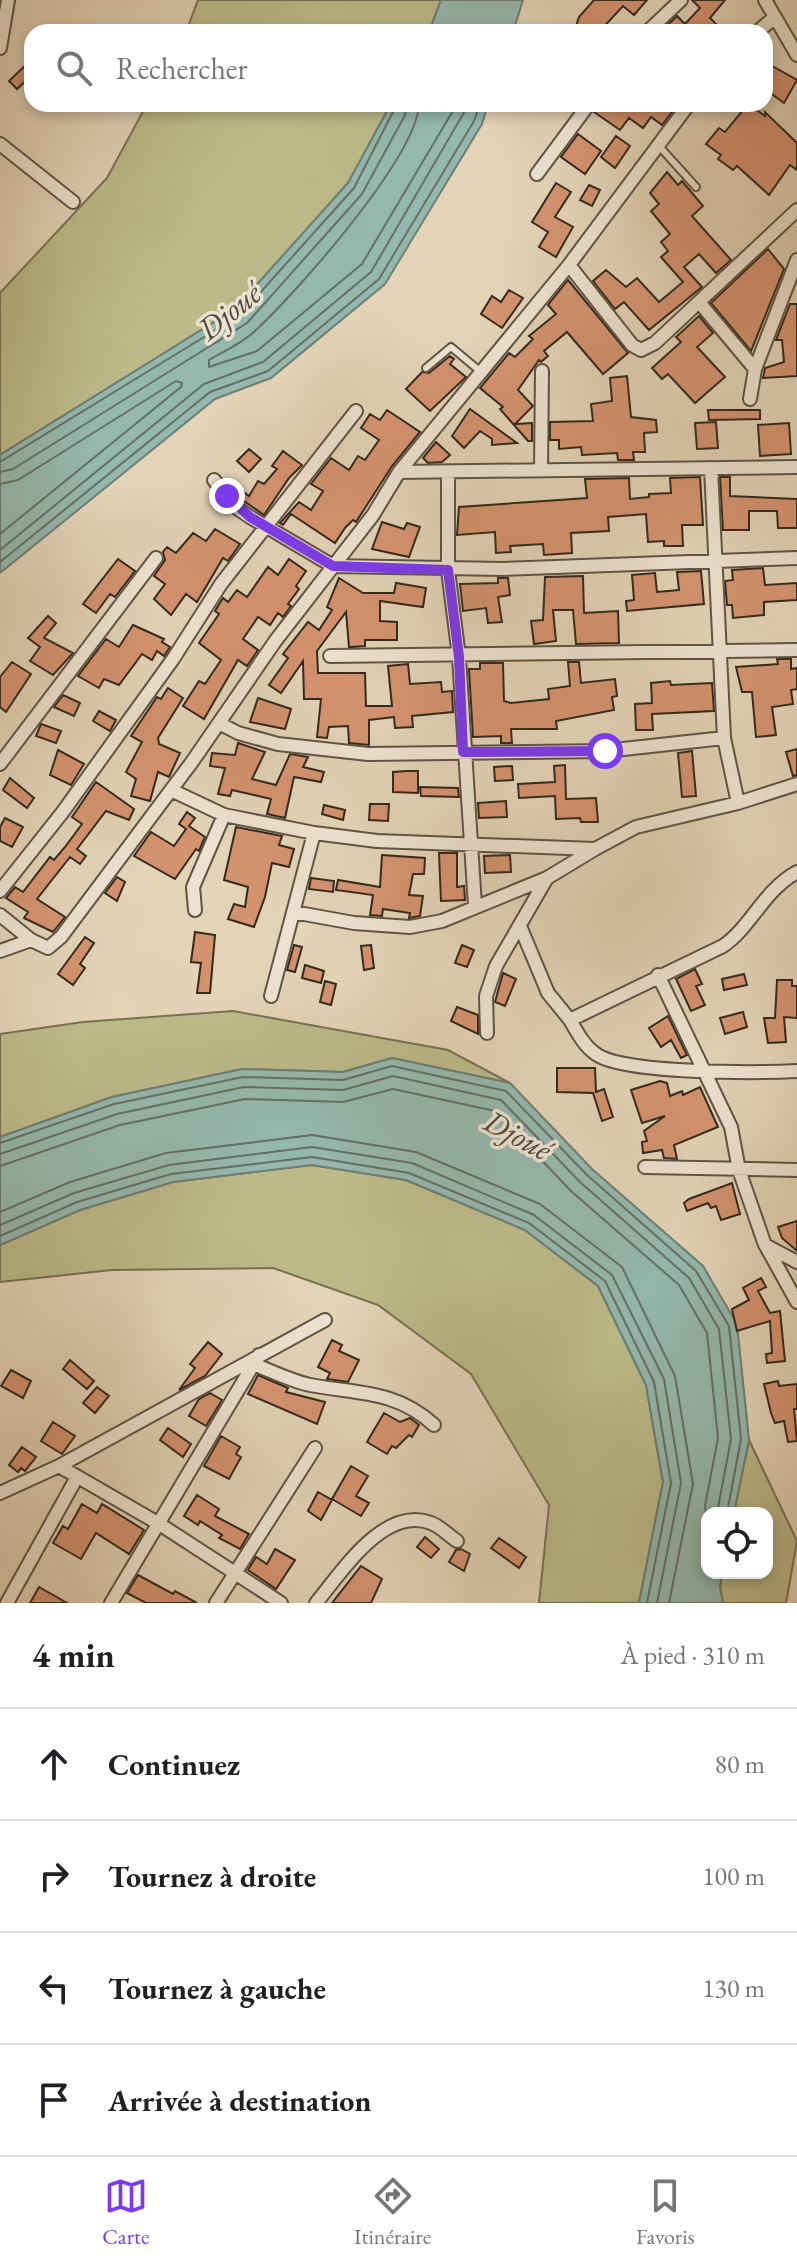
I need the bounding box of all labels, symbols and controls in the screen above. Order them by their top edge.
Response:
search box [24,24,773,112]
icon: search [52,46,96,90]
text: Rechercher [116,49,248,88]
water label: Djoué [187,270,272,350]
route end [209,478,245,514]
route start [587,733,623,769]
water label: Djoué [476,1099,562,1172]
map controls [701,1507,773,1579]
button: locate [701,1507,773,1579]
text: 4 min [32,1633,115,1677]
text: À pied · 310 m [620,1638,765,1672]
icon: ahead [32,1742,76,1786]
text: Continuez [108,1745,240,1784]
text: 80 m [715,1747,765,1781]
icon: right [32,1854,76,1898]
text: Tournez à droite [108,1857,316,1896]
text: 100 m [702,1859,765,1893]
icon: left [32,1966,76,2010]
text: Tournez à gauche [108,1969,326,2008]
text: 130 m [702,1971,765,2005]
icon: arrive [32,2078,76,2122]
text: Arrivée à destination [108,2081,371,2120]
tab: Carte [102,2174,149,2251]
tab: Itinéraire [354,2174,431,2251]
tab: Favoris [636,2174,695,2251]

